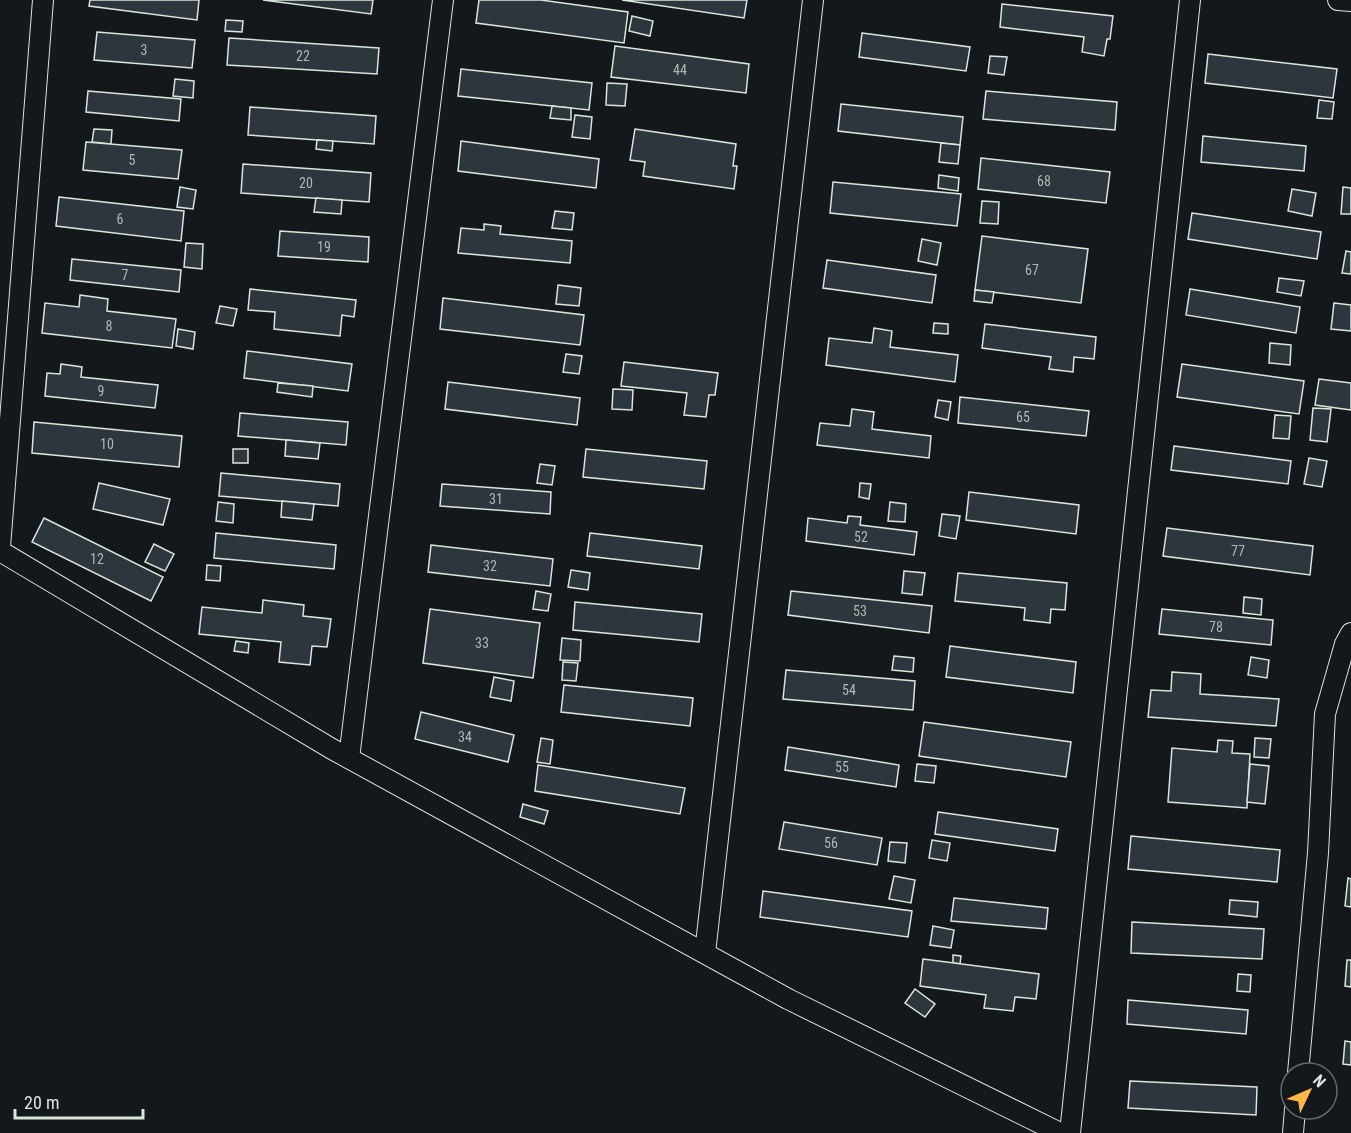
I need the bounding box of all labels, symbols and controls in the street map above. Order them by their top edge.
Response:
house number: 3 [141,42,147,58]
house number: 22 [296,48,310,64]
house number: 44 [673,62,687,78]
house number: 5 [129,152,136,168]
house number: 68 [1037,173,1051,189]
house number: 20 [299,175,313,191]
house number: 6 [117,211,124,227]
house number: 19 [317,239,331,255]
house number: 67 [1025,262,1039,278]
house number: 7 [122,267,129,283]
house number: 8 [106,318,113,334]
house number: 9 [98,383,104,399]
house number: 65 [1016,409,1030,425]
house number: 10 [100,436,114,452]
house number: 31 [489,491,503,507]
house number: 52 [854,529,868,545]
house number: 77 [1231,543,1245,559]
house number: 12 [90,551,104,567]
house number: 32 [483,558,497,574]
house number: 53 [853,603,867,619]
house number: 78 [1209,619,1223,635]
house number: 33 [475,635,489,651]
house number: 54 [842,682,856,698]
house number: 34 [458,729,472,745]
house number: 55 [835,759,849,775]
house number: 56 [824,835,838,851]
north arrow [1279,1061,1339,1121]
text: N [1309,1071,1330,1091]
scale bar [15,1082,142,1120]
text: 20 m [24,1092,59,1113]

